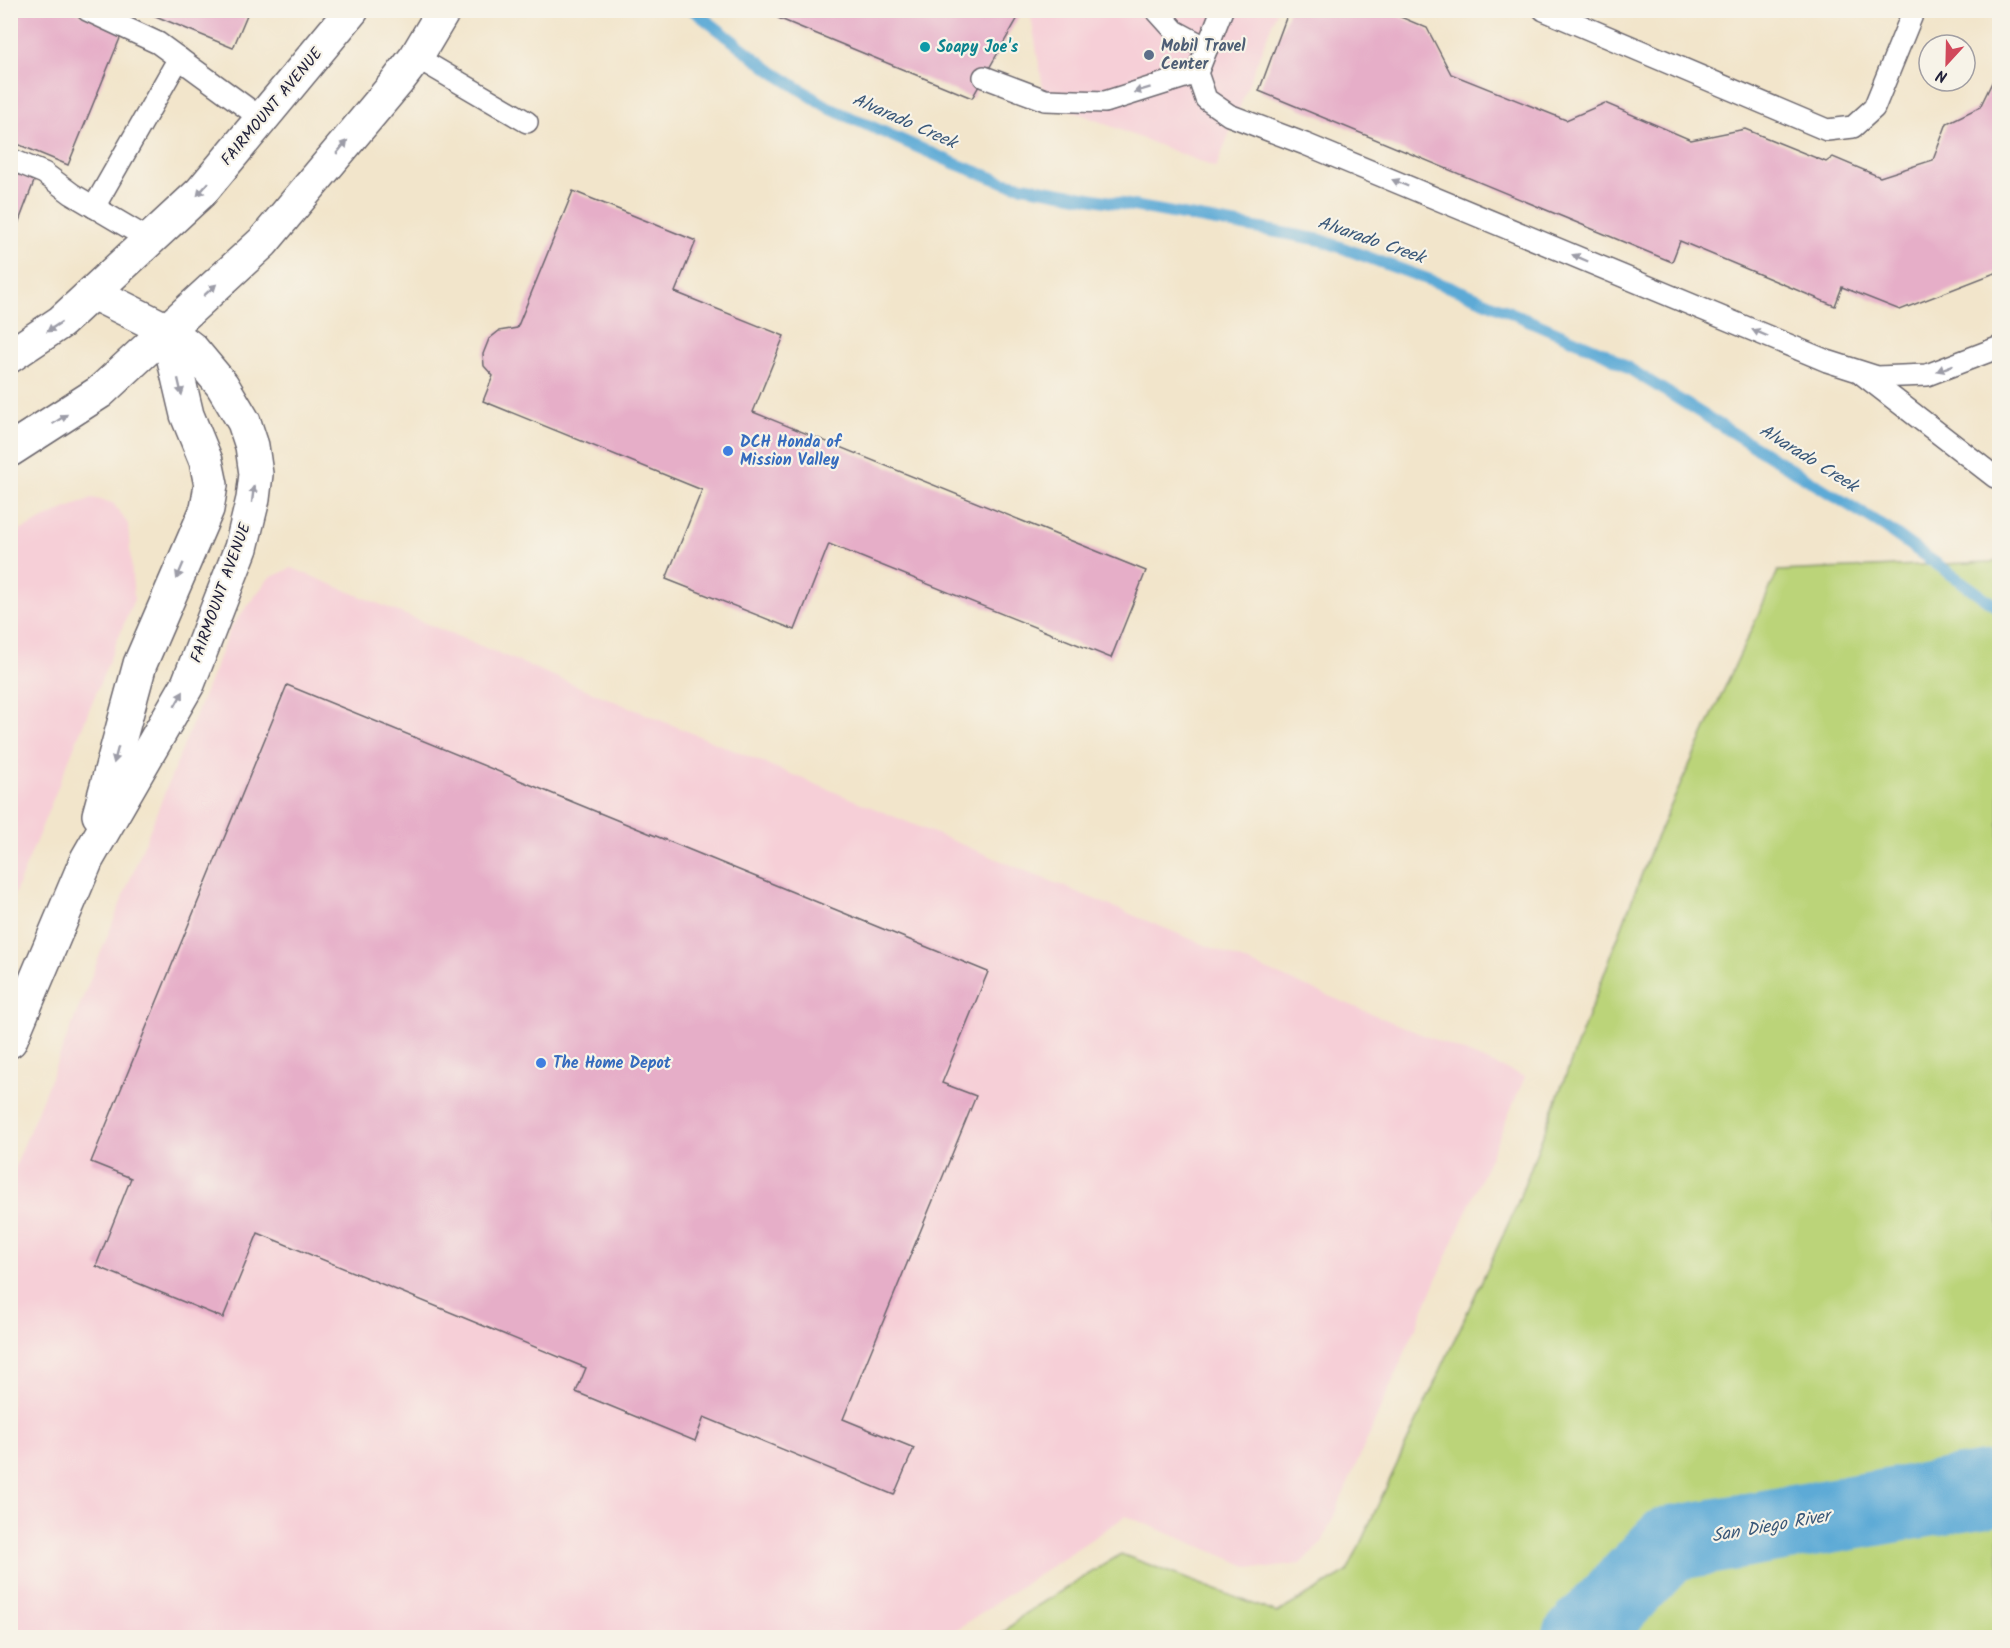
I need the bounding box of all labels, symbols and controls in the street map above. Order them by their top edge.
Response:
north arrow [1917,33,1977,93]
place label: Mobil Travel Center [1161,34,1246,77]
place label: Soapy Joe's [937,35,1019,60]
marker: Soapy Joe's [918,40,932,54]
street label: FAIRMOUNT AVENUE [215,42,329,172]
marker: Mobil Travel Center [1142,48,1156,62]
text: N [1933,62,1951,89]
water label: Alvarado Creek [847,86,963,159]
one-way arrow [1133,86,1151,95]
one-way arrow [335,140,348,155]
one-way arrow [1390,178,1408,188]
one-way arrow [196,182,210,197]
water label: Alvarado Creek [1314,209,1431,274]
one-way arrow [1570,253,1588,263]
one-way arrow [203,284,217,298]
one-way arrow [46,321,62,332]
one-way arrow [1750,328,1768,338]
one-way arrow [1936,364,1954,374]
one-way arrow [176,378,186,396]
one-way arrow [51,413,68,424]
water label: Alvarado Creek [1753,417,1865,502]
place label: DCH Honda of Mission Valley [740,430,843,473]
marker: DCH Honda of Mission Valley [721,444,735,458]
one-way arrow [249,484,258,503]
street label: FAIRMOUNT AVENUE [184,519,258,667]
one-way arrow [175,562,185,580]
one-way arrow [174,690,184,707]
one-way arrow [110,745,120,764]
place label: The Home Depot [553,1051,672,1076]
marker: The Home Depot [534,1056,548,1070]
water label: San Diego River [1710,1502,1836,1552]

